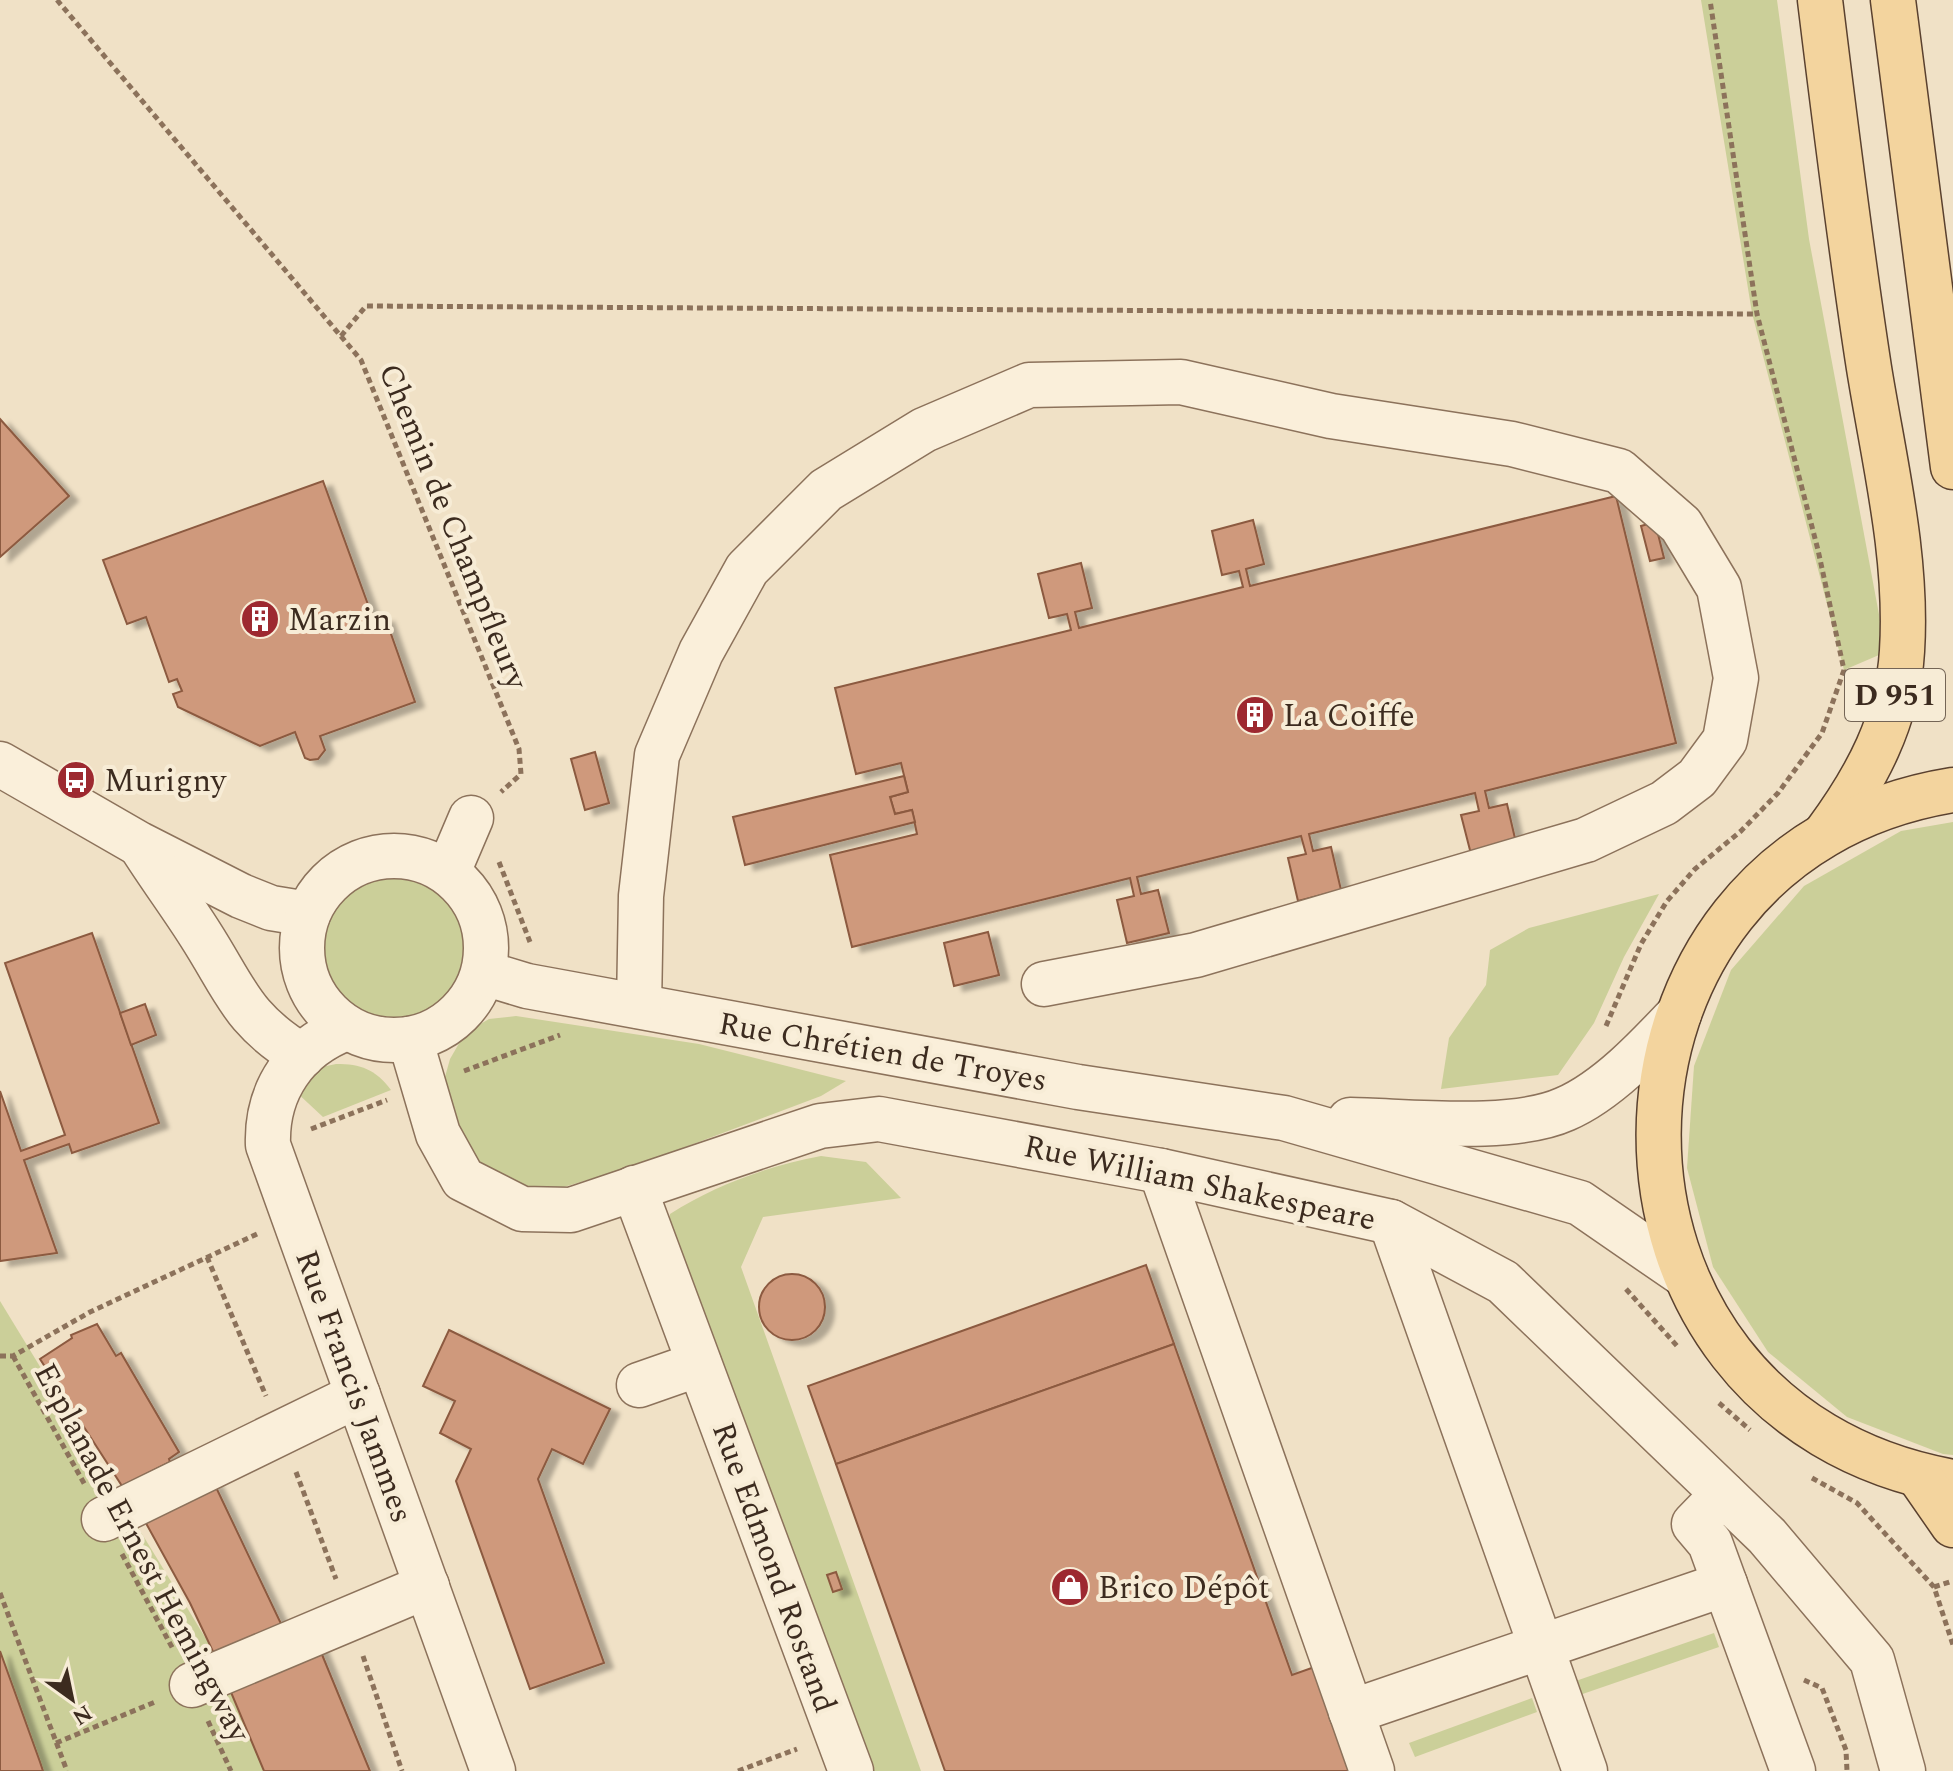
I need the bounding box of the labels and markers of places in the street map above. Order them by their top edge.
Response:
place label: Marzin [288,596,391,645]
building icon: Marzin [239,598,281,640]
place label: La Coiffe [1283,692,1415,741]
building icon: La Coiffe [1234,694,1276,736]
place label: Murigny [104,757,228,806]
bus stop icon: Murigny [55,759,97,801]
place label: Brico Dépôt [1098,1564,1270,1613]
shop icon: Brico Dépôt [1049,1566,1091,1608]

